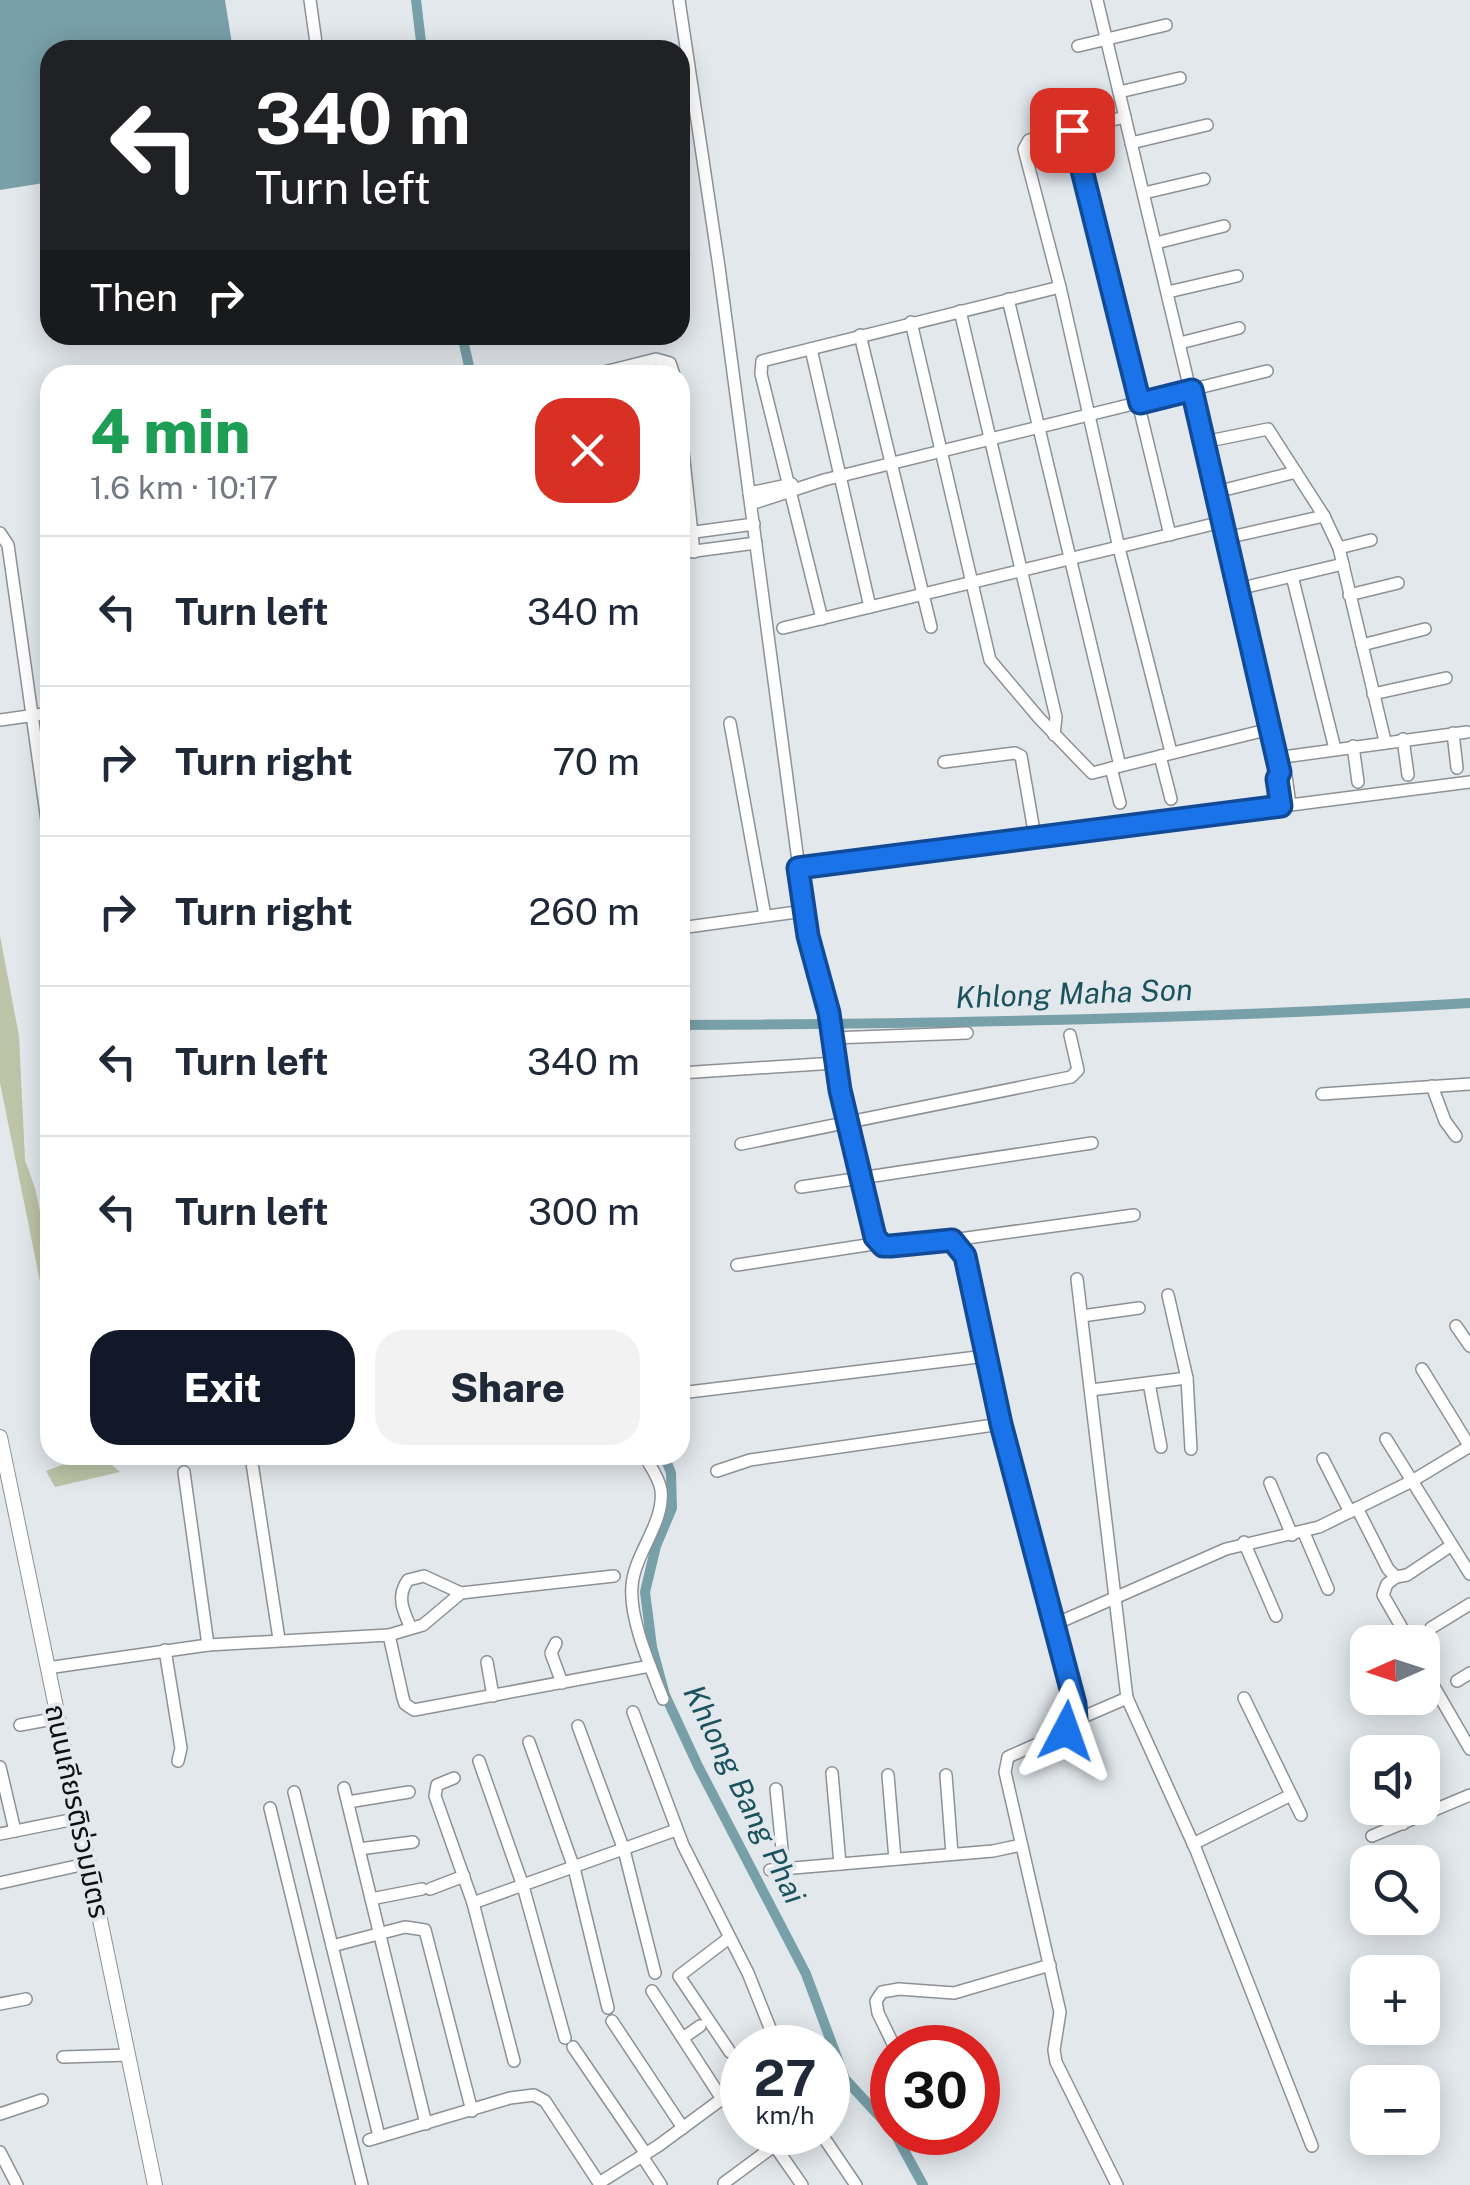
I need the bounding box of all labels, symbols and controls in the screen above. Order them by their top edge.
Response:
text: 340 m [255,77,471,160]
icon: left [90,80,220,210]
pin [1030,88,1115,173]
icon: arrive [1045,103,1100,158]
text: Turn left [255,161,431,214]
icon: right [198,270,253,325]
text: Then [90,275,178,320]
text: 4 min [90,396,250,467]
button: close [535,398,640,503]
text: 1.6 km · 10:17 [90,469,278,506]
icon: left [90,584,145,639]
text: Turn left [175,589,329,634]
text: 340 m [527,589,640,634]
icon: right [90,734,145,789]
text: Turn right [175,739,353,784]
text: 70 m [553,739,640,784]
icon: right [90,884,145,939]
text: Turn right [175,889,353,934]
text: 260 m [529,889,640,934]
water label: Khlong Maha Son [955,971,1193,1015]
icon: left [90,1034,145,1089]
text: Turn left [175,1039,329,1084]
text: 340 m [527,1039,640,1084]
icon: left [90,1184,145,1239]
text: Turn left [175,1189,329,1234]
text: 300 m [528,1189,640,1234]
button: Exit [90,1330,355,1445]
button: Share [375,1330,640,1445]
north arrow [1350,1625,1440,1715]
map controls [1350,1625,1440,2155]
water label: Khlong Bang Phai [676,1679,814,1910]
position arrow [1014,1679,1118,1783]
street label: ถนนเกียรติร่วมมิตร [39,1701,117,1921]
button: sound [1350,1735,1440,1825]
button: search [1350,1845,1440,1935]
button: + [1350,1955,1440,2045]
speed limit sign: 30 [870,2025,1000,2155]
text: 27 [753,2048,817,2107]
button: − [1350,2065,1440,2155]
text: km/h [756,2100,814,2130]

